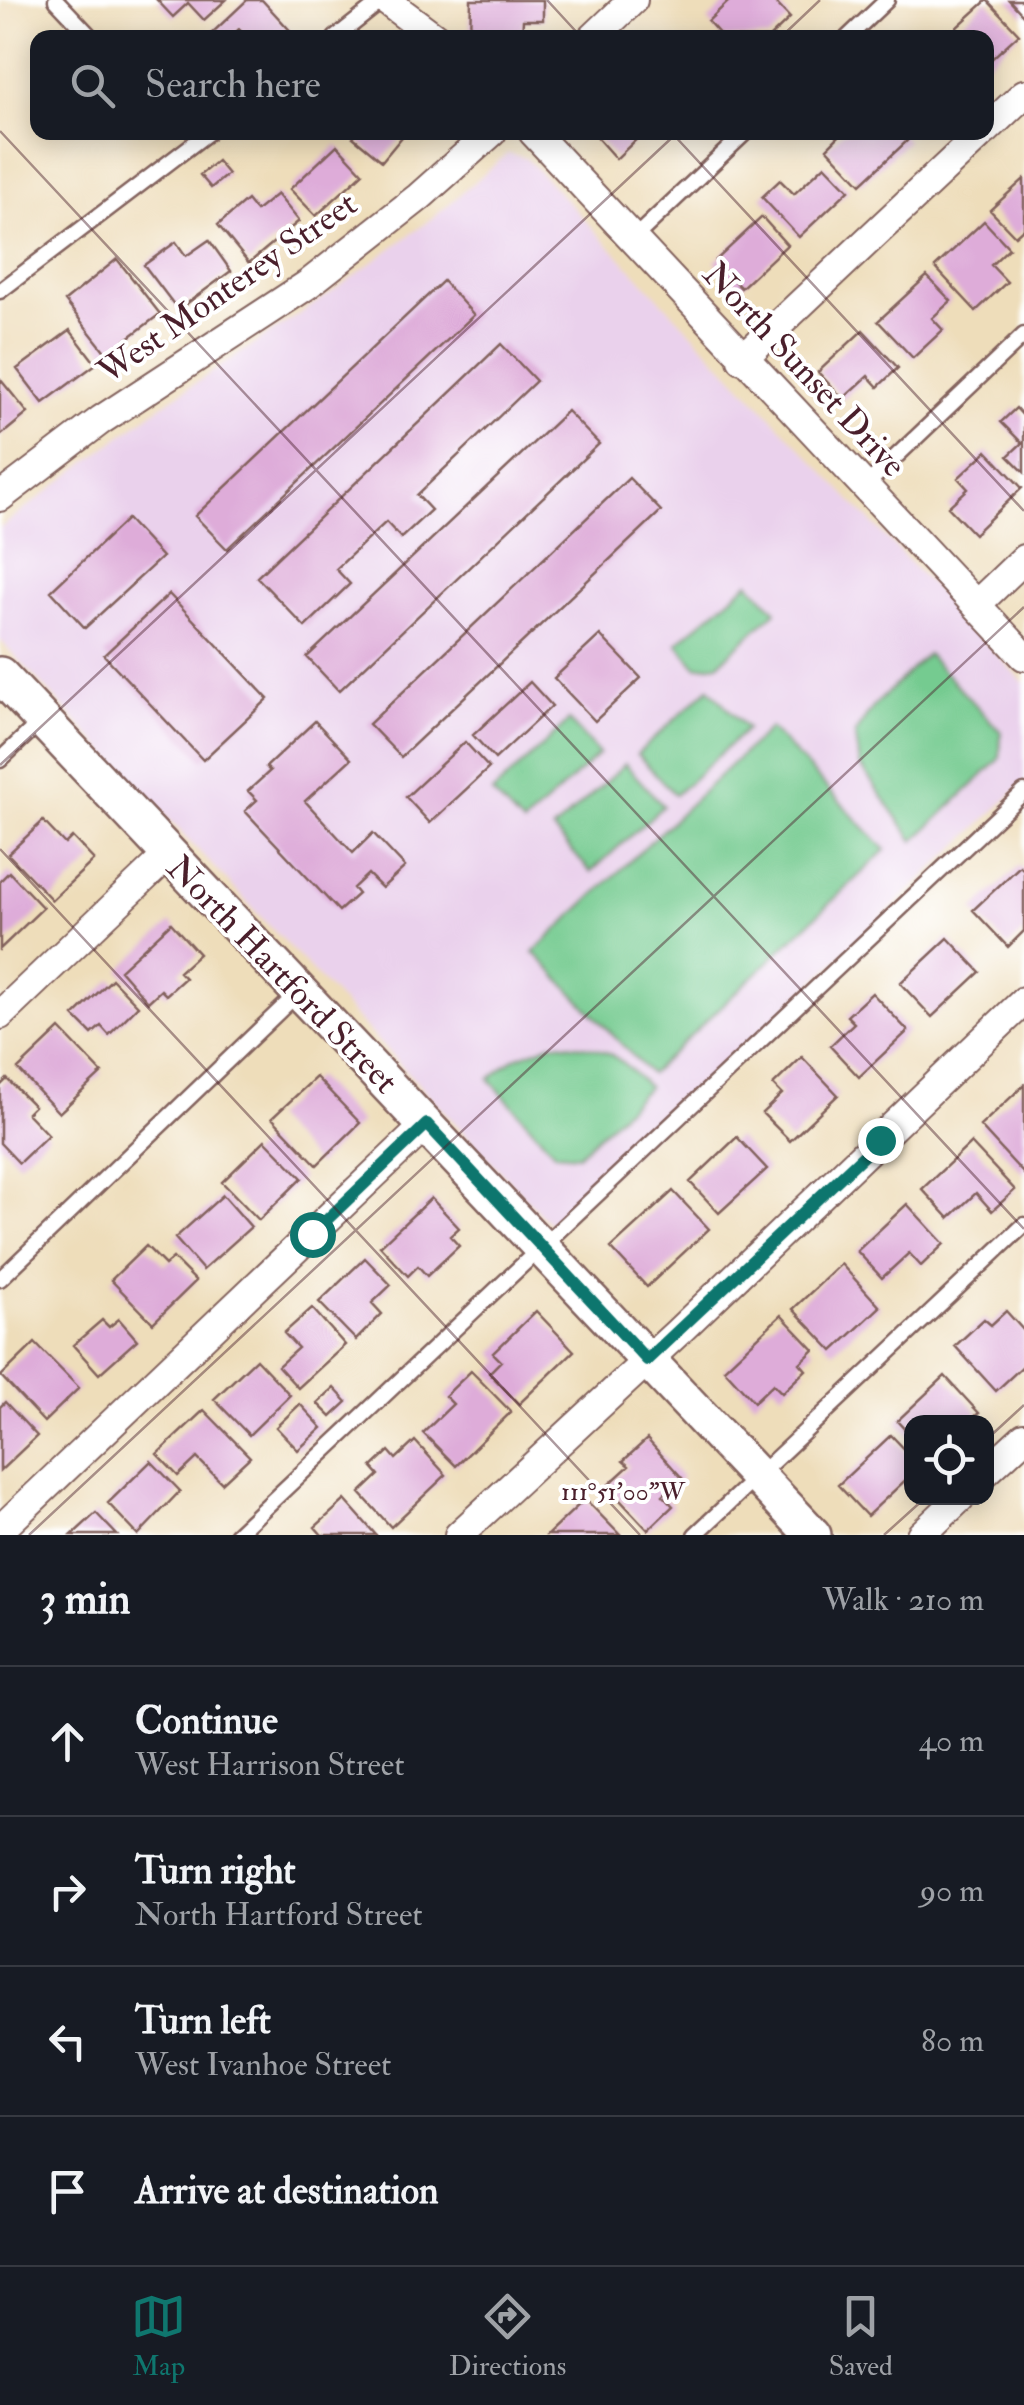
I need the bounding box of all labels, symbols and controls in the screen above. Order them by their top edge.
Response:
search box [30,30,994,140]
icon: search [65,58,120,113]
text: Search here [145,61,321,109]
street label: West Monterey Street [89,182,366,394]
street label: North Sunset Drive [693,253,915,487]
street label: North Hartford Street [157,846,407,1103]
route end [858,1118,904,1164]
route start [290,1212,336,1258]
map controls [904,1415,994,1505]
button: locate [904,1415,994,1505]
text: 111°51'00"W [561,1477,687,1508]
text: 3 min [40,1574,130,1626]
text: Walk · 210 m [822,1580,984,1620]
text: Continue [135,1697,278,1745]
icon: ahead [40,1714,95,1769]
text: 40 m [919,1721,984,1761]
text: West Harrison Street [135,1745,405,1785]
text: Turn right [135,1847,296,1895]
icon: right [40,1864,95,1919]
text: 90 m [920,1871,984,1911]
text: North Hartford Street [135,1895,423,1935]
text: Turn left [135,1997,271,2045]
icon: left [40,2014,95,2069]
text: 80 m [921,2021,984,2061]
text: West Ivanhoe Street [135,2045,391,2085]
icon: arrive [40,2164,95,2219]
text: Arrive at destination [135,2167,439,2215]
tab: Map [131,2289,186,2384]
tab: Directions [449,2289,566,2384]
tab: Saved [829,2289,893,2384]

